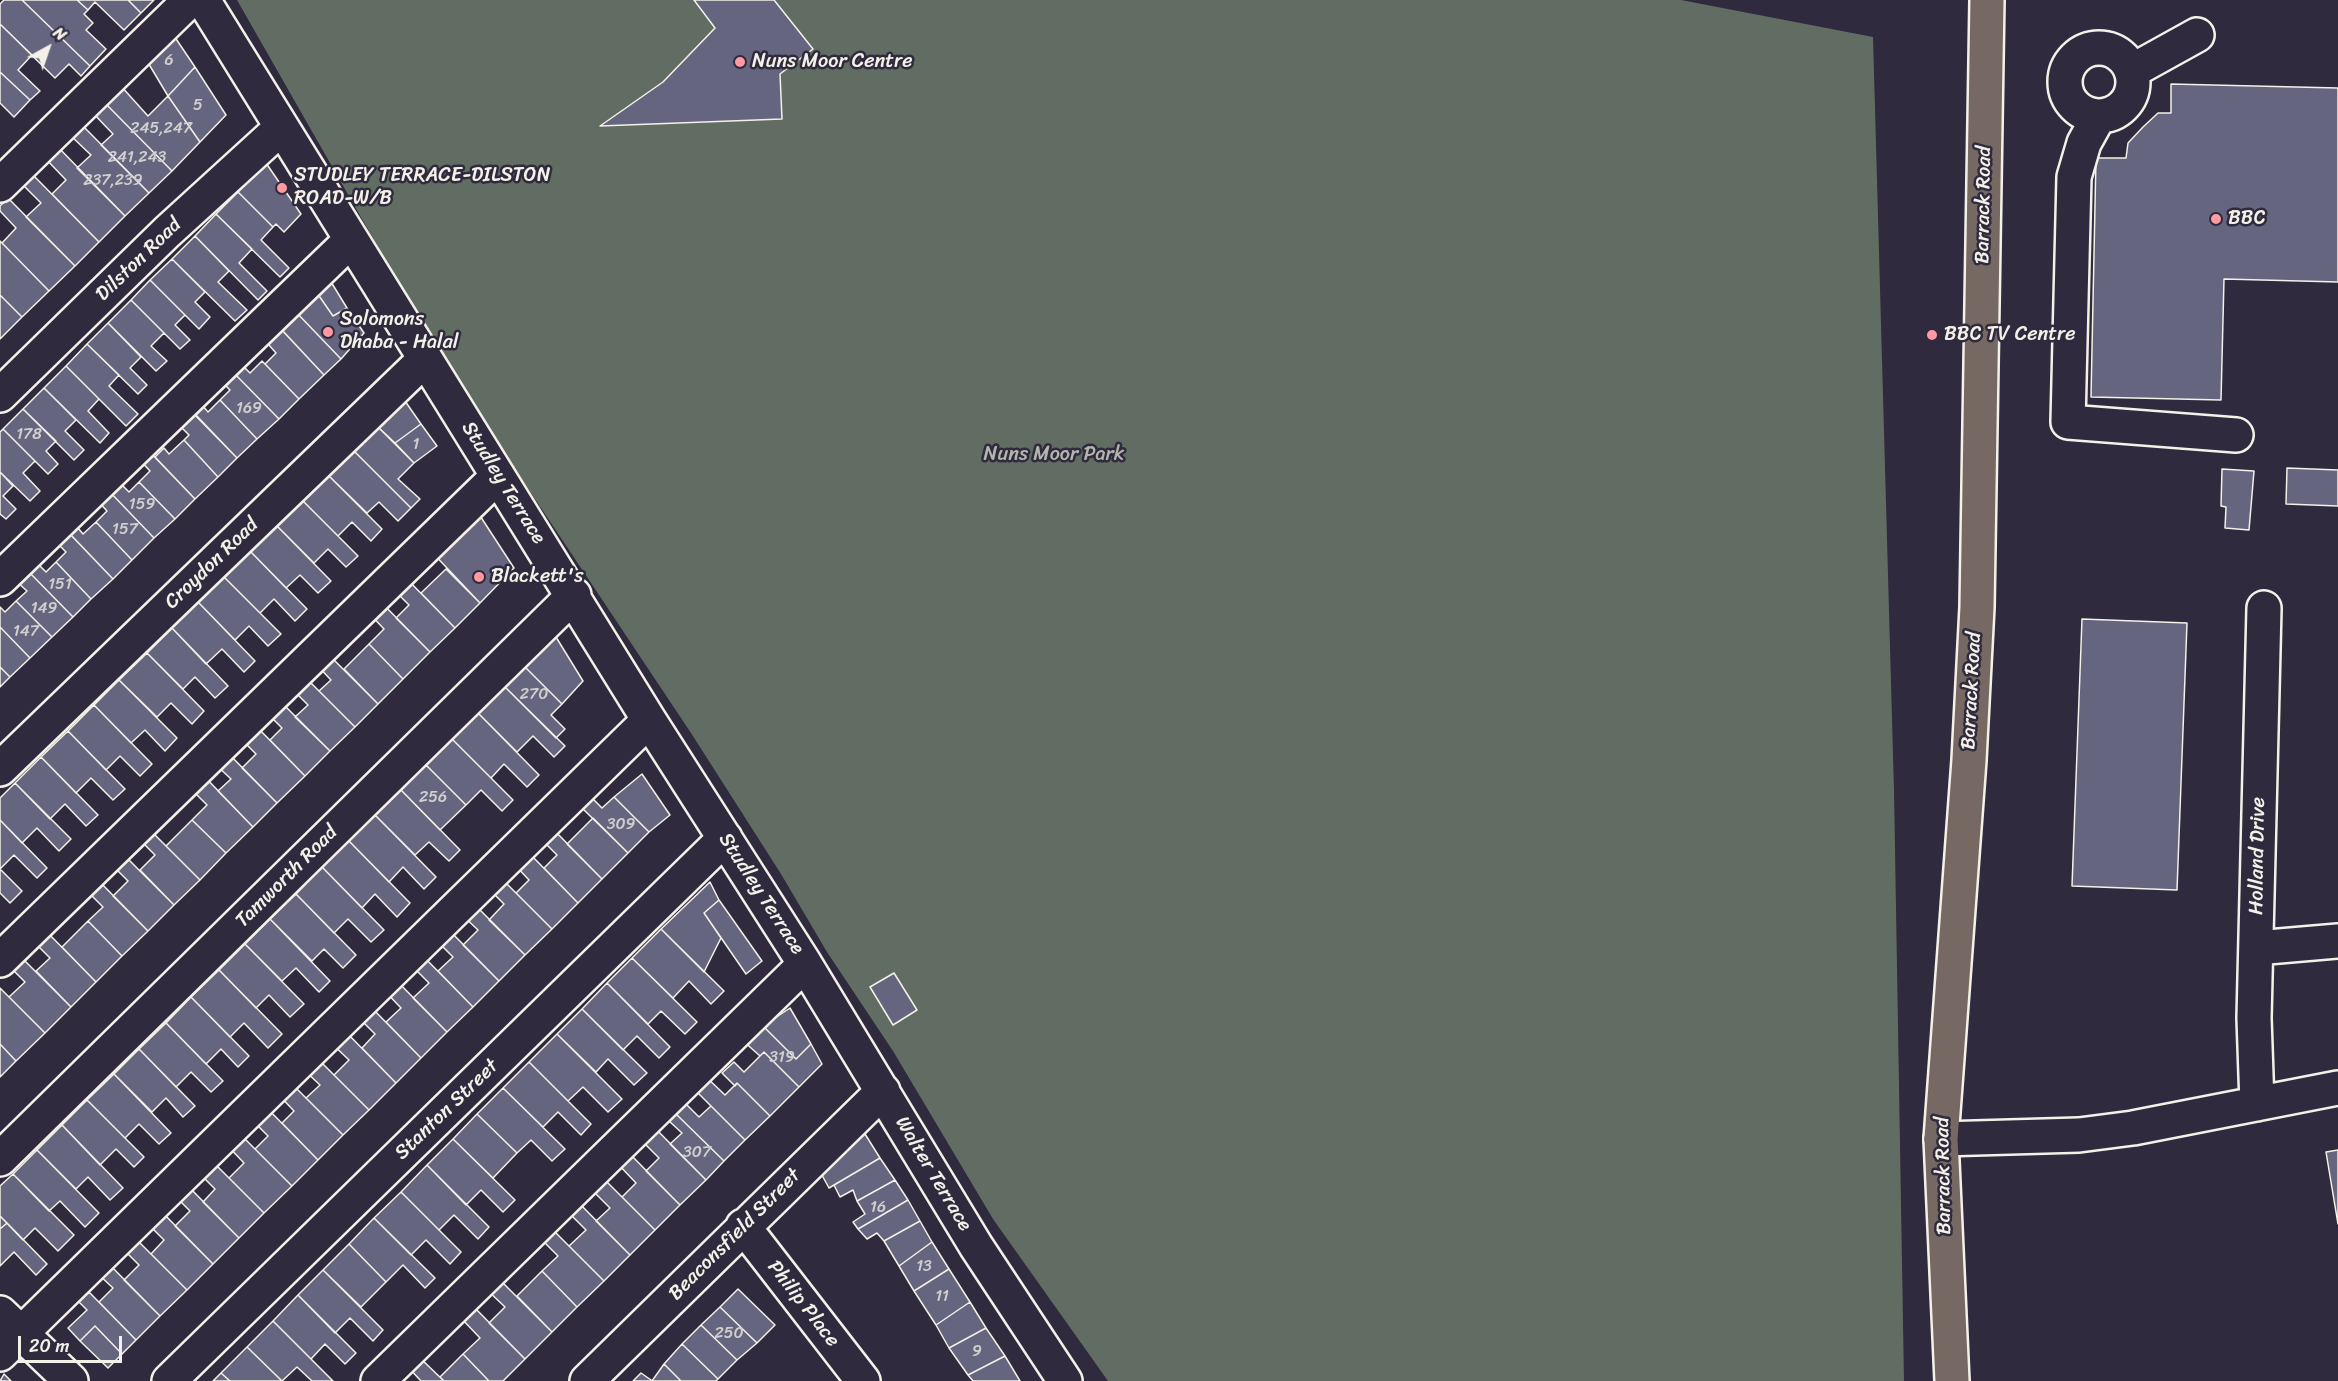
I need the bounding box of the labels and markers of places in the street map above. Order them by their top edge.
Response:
place label: Nuns Moor Centre [752,50,913,74]
marker: Nuns Moor Centre [733,55,747,69]
place label: STUDLEY TERRACE-DILSTON ROAD-W/B [294,164,550,211]
marker: STUDLEY TERRACE-DILSTON ROAD-W/B [275,181,289,195]
place label: BBC [2228,207,2265,231]
marker: BBC [2209,212,2223,226]
place label: Solomons Dhaba - Halal [340,308,459,355]
place label: BBC TV Centre [1944,323,2076,347]
marker: Solomons Dhaba - Halal [321,325,335,339]
marker: BBC TV Centre [1925,328,1939,342]
place label: Blackett's [491,565,583,589]
marker: Blackett's [472,570,486,584]

